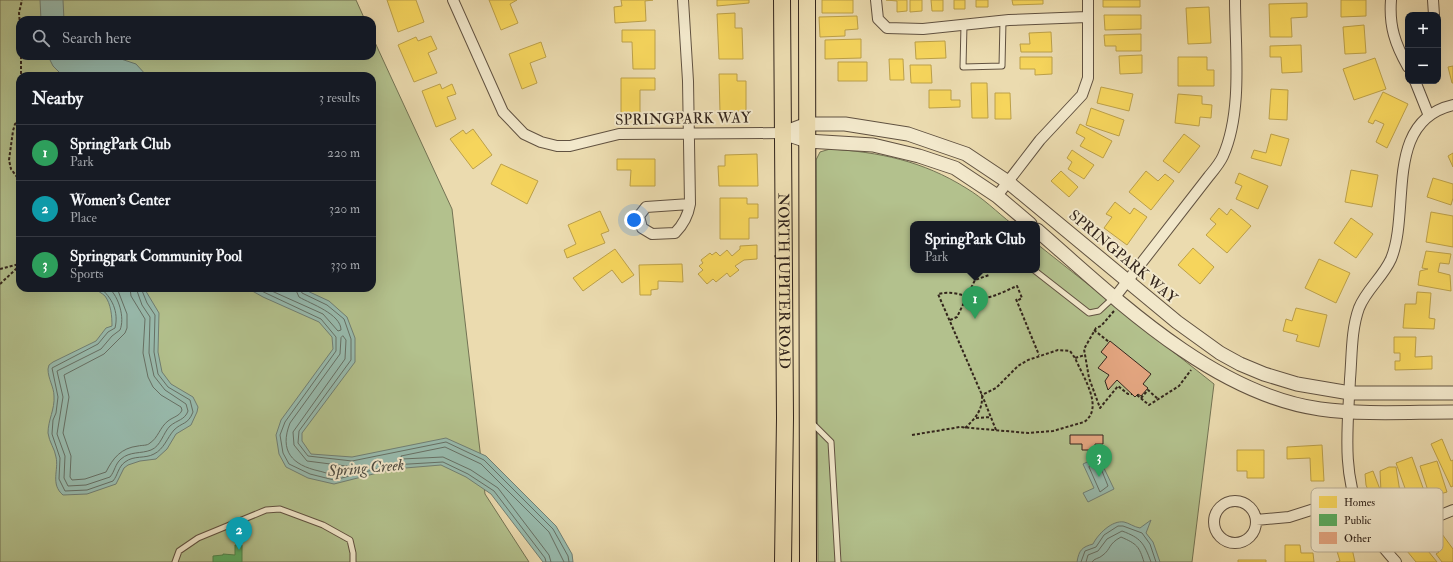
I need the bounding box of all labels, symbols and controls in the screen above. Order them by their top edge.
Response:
map controls [1405,12,1441,84]
button: + [1405,12,1441,48]
search box [16,16,376,60]
icon: search [30,27,52,49]
text: Search here [62,29,131,48]
button: − [1405,48,1441,84]
text: Nearby [32,88,83,109]
text: 3 results [319,90,360,106]
street label: SPRINGPARK WAY [615,108,752,130]
text: SpringPark Club [70,135,171,154]
text: 1 [43,145,47,161]
text: 220 m [327,145,360,161]
text: Park [70,154,94,170]
text: Women's Center [70,191,170,210]
street label: NORTH JUPITER ROAD [773,193,794,369]
text: 2 [42,201,48,217]
text: 320 m [329,201,360,217]
street label: SPRINGPARK WAY [1065,206,1182,308]
text: Place [70,210,97,226]
your location [624,210,644,230]
popup [910,221,1040,273]
text: SpringPark Club [925,230,1025,249]
text: Springpark Community Pool [70,247,242,266]
text: Park [925,249,948,265]
text: 3 [43,257,48,273]
text: 330 m [331,257,360,273]
text: Sports [70,266,104,282]
pin: 1 [962,286,988,319]
pin: 3 [1086,444,1112,477]
water label: Spring Creek [326,455,405,481]
legend [1311,488,1443,552]
text: Homes [1344,496,1375,509]
text: Public [1344,514,1372,527]
pin: 2 [226,517,252,550]
text: Other [1344,532,1372,545]

